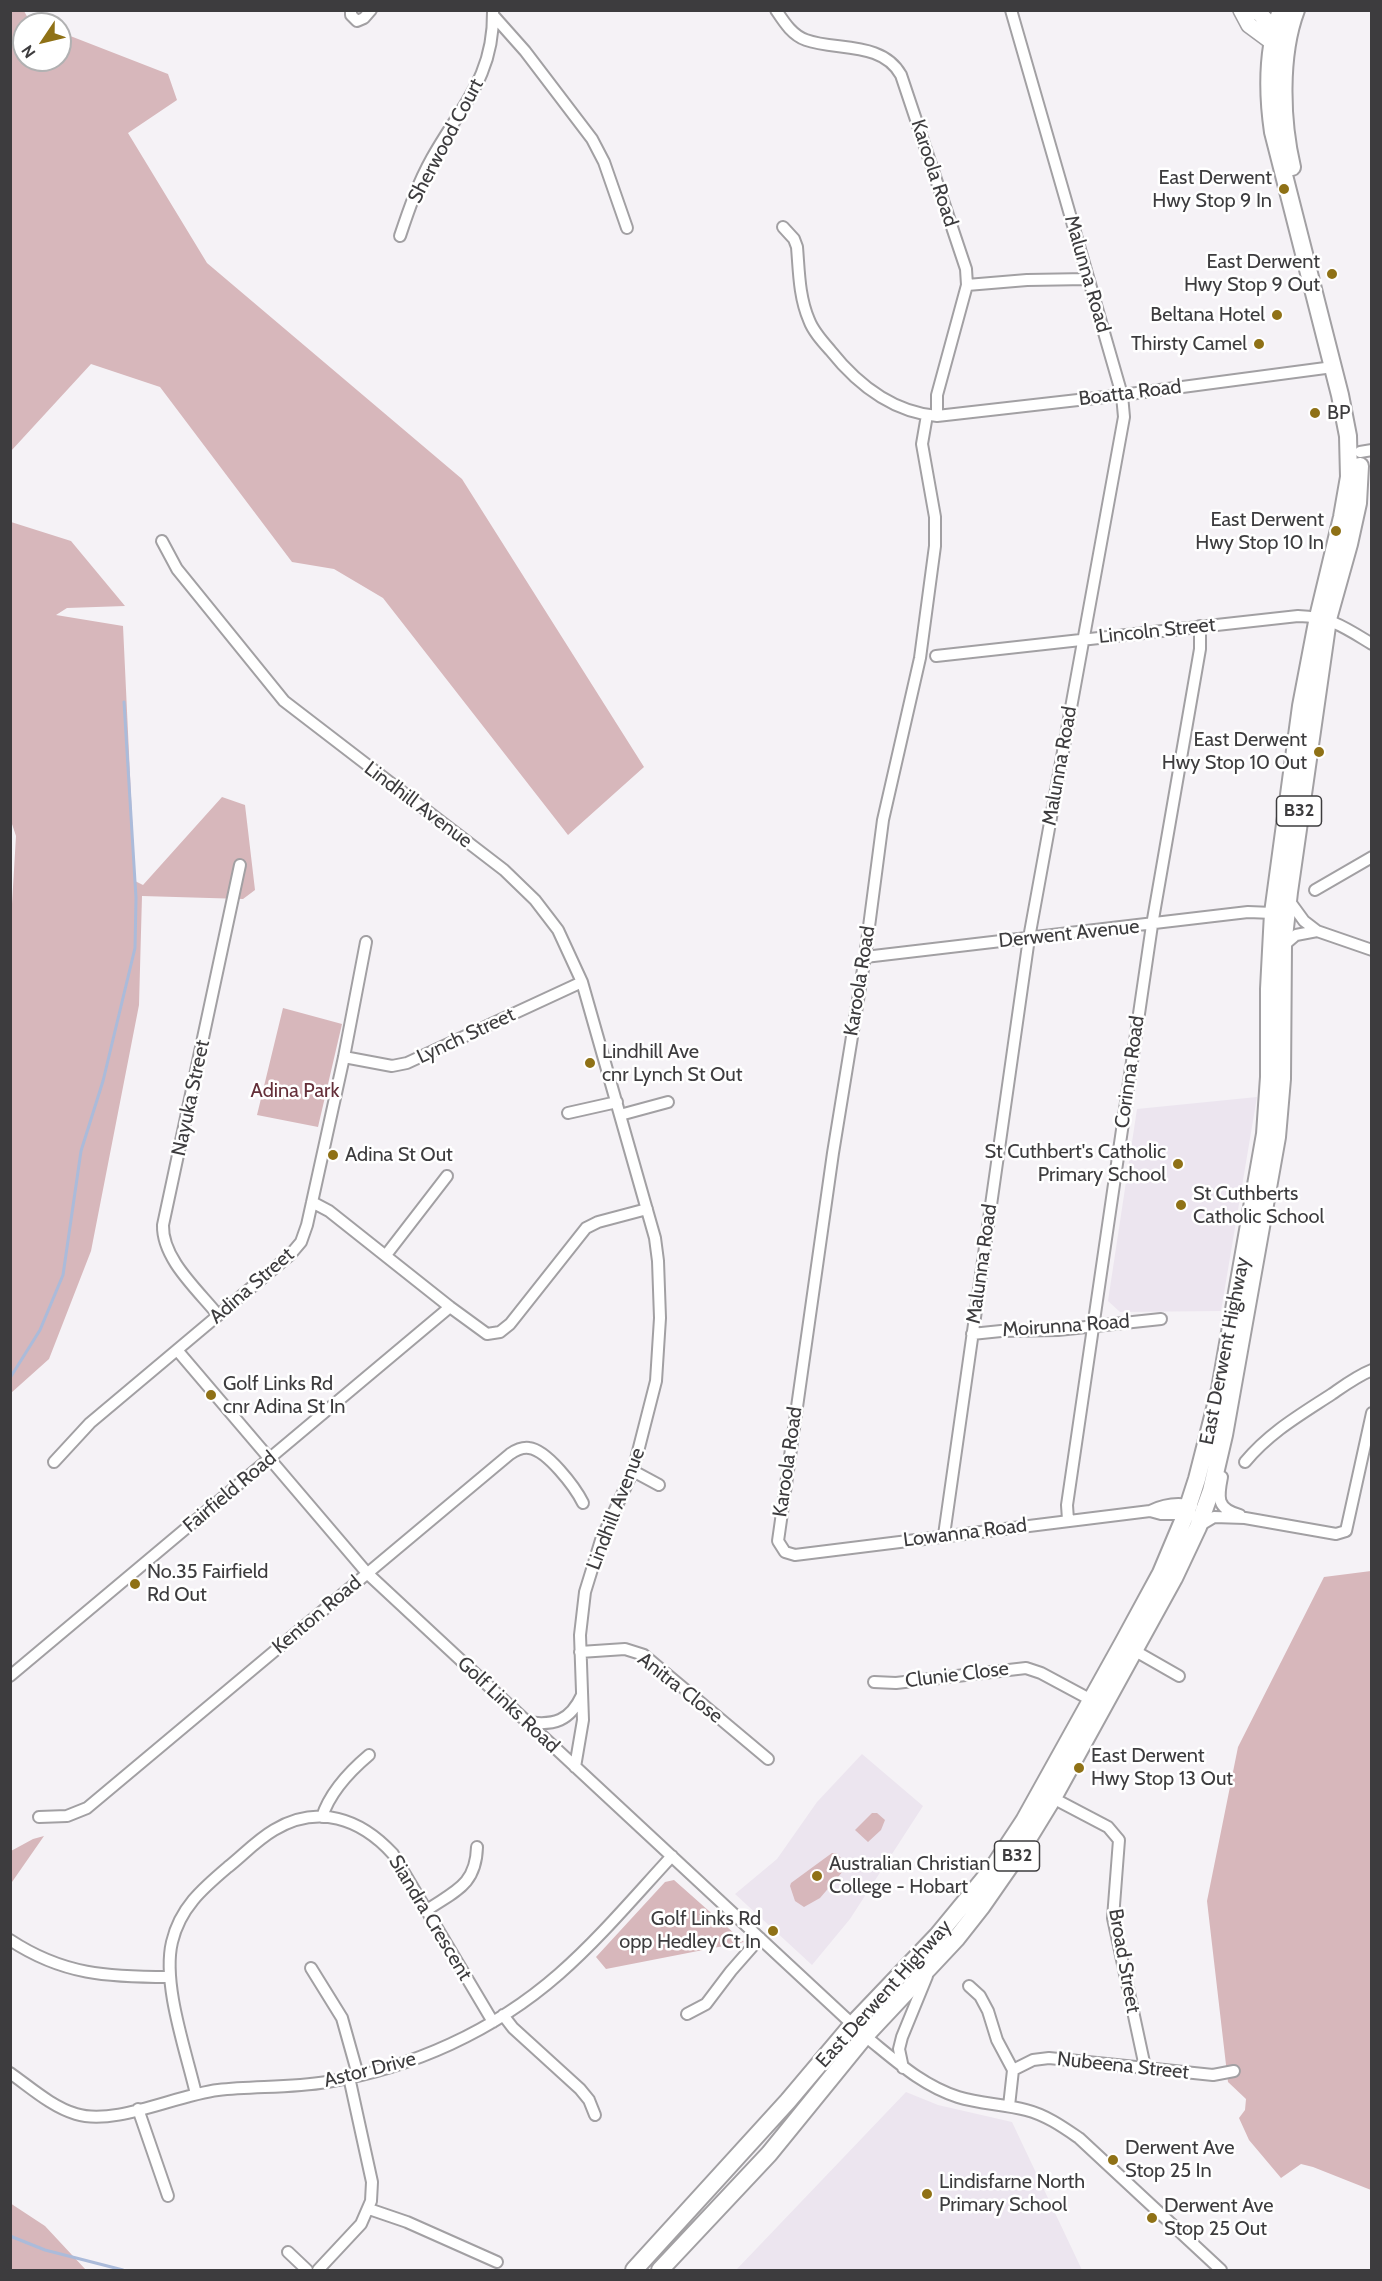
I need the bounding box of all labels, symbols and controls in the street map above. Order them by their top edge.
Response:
north arrow [12,12,72,72]
text: N [17,41,40,62]
street label: Sherwood Court [403,75,489,207]
street label: Karoola Road [905,116,963,230]
place label: East Derwent Hwy Stop 9 In [1152,166,1272,213]
marker: East Derwent Hwy Stop 9 In [1277,182,1291,196]
street label: Malunna Road [1059,213,1115,335]
place label: East Derwent Hwy Stop 9 Out [1184,250,1320,297]
marker: East Derwent Hwy Stop 9 Out [1325,267,1339,281]
place label: Beltana Hotel [1150,303,1265,327]
marker: Beltana Hotel [1270,308,1284,322]
place label: Thirsty Camel [1131,332,1247,356]
marker: Thirsty Camel [1252,337,1266,351]
street label: Boatta Road [1077,375,1183,411]
place label: BP [1327,401,1350,425]
marker: BP [1308,406,1322,420]
place label: East Derwent Hwy Stop 10 In [1195,508,1324,555]
marker: East Derwent Hwy Stop 10 In [1329,524,1343,538]
street label: Lincoln Street [1097,613,1217,649]
street label: Malunna Road [1038,704,1082,828]
place label: East Derwent Hwy Stop 10 Out [1162,728,1307,775]
marker: East Derwent Hwy Stop 10 Out [1312,745,1326,759]
street label: Lindhill Avenue [359,757,477,853]
road number: B32 [1276,796,1322,826]
street label: Derwent Avenue [997,915,1141,953]
street label: Karoola Road [839,924,881,1038]
street label: Lynch Street [413,1003,519,1069]
street label: Corinna Road [1110,1014,1150,1130]
street label: Nayuka Street [167,1038,215,1158]
place label: Lindhill Ave cnr Lynch St Out [602,1040,742,1087]
marker: Lindhill Ave cnr Lynch St Out [583,1056,597,1070]
park label: Adina Park [251,1079,339,1103]
place label: St Cuthbert's Catholic Primary School [985,1140,1166,1187]
place label: Adina St Out [345,1143,453,1167]
marker: Adina St Out [326,1148,340,1162]
marker: St Cuthbert's Catholic Primary School [1171,1157,1185,1171]
place label: St Cuthberts Catholic School [1193,1182,1324,1229]
marker: St Cuthberts Catholic School [1174,1198,1188,1212]
street label: Malunna Road [962,1203,1002,1325]
street label: Adina Street [205,1243,299,1329]
street label: East Derwent Highway [1195,1255,1255,1447]
street label: Moirunna Road [1001,1310,1131,1342]
place label: Golf Links Rd cnr Adina St In [223,1372,346,1419]
marker: Golf Links Rd cnr Adina St In [204,1388,218,1402]
street label: Karoola Road [768,1405,808,1519]
street label: Lindhill Avenue [582,1444,650,1574]
street label: Fairfield Road [179,1446,281,1538]
street label: Lowanna Road [902,1513,1028,1553]
place label: No.35 Fairfield Rd Out [147,1560,268,1607]
street label: Kenton Road [268,1571,366,1659]
marker: No.35 Fairfield Rd Out [128,1577,142,1591]
street label: Anitra Close [633,1647,727,1729]
street label: Golf Links Road [452,1652,564,1758]
street label: Clunie Close [904,1657,1010,1693]
place label: East Derwent Hwy Stop 13 Out [1091,1744,1233,1791]
marker: East Derwent Hwy Stop 13 Out [1072,1761,1086,1775]
road number: B32 [994,1841,1040,1871]
street label: Siandra Crescent [383,1851,477,1985]
place label: Australian Christian College - Hobart [829,1852,990,1899]
marker: Australian Christian College - Hobart [810,1869,824,1883]
place label: Golf Links Rd opp Hedley Ct In [619,1907,761,1954]
street label: Broad Street [1103,1907,1145,2015]
street label: East Derwent Highway [811,1915,957,2073]
marker: Golf Links Rd opp Hedley Ct In [766,1924,780,1938]
street label: Astor Drive [322,2047,418,2093]
street label: Nubeena Street [1056,2047,1190,2085]
place label: Derwent Ave Stop 25 In [1125,2136,1234,2183]
marker: Derwent Ave Stop 25 In [1106,2153,1120,2167]
place label: Lindisfarne North Primary School [939,2170,1085,2217]
marker: Lindisfarne North Primary School [920,2187,934,2201]
place label: Derwent Ave Stop 25 Out [1164,2194,1273,2241]
marker: Derwent Ave Stop 25 Out [1145,2211,1159,2225]

